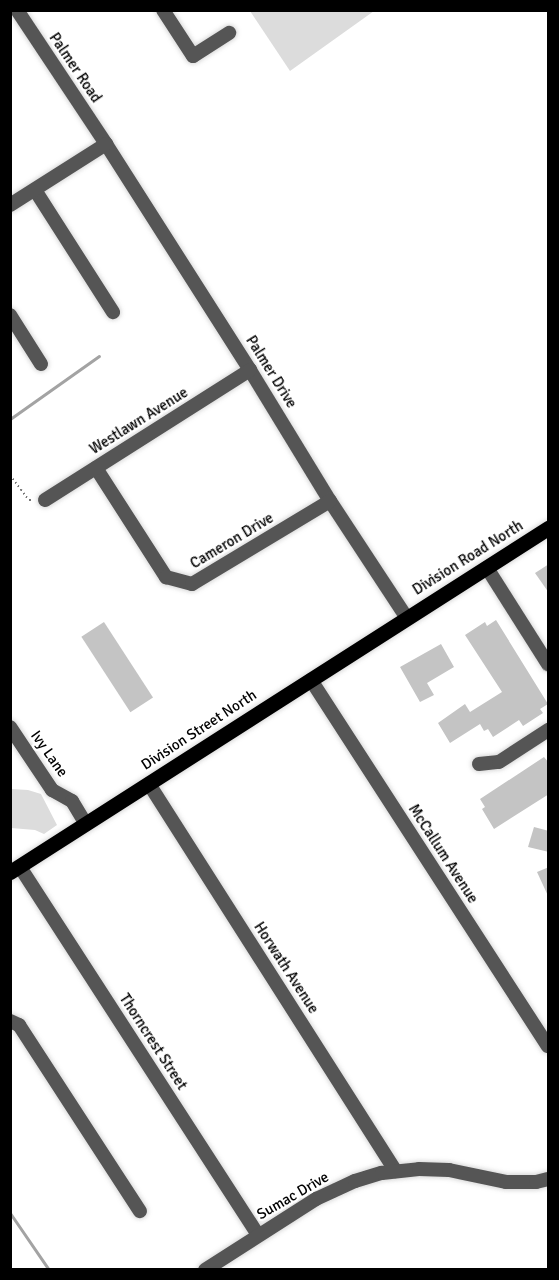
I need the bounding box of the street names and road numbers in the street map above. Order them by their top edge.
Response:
street label: Palmer Road [45,30,105,106]
street label: Palmer Drive [242,332,300,412]
street label: Westlawn Avenue [86,384,192,458]
street label: Cameron Drive [187,509,277,573]
street label: Division Road North [409,517,527,599]
street label: Division Street North [138,686,260,774]
street label: Ivy Lane [27,727,71,781]
street label: McCallum Avenue [404,801,482,907]
street label: Horwath Avenue [250,919,322,1017]
street label: Thorncrest Street [115,991,191,1093]
street label: Sumac Drive [254,1168,332,1224]

